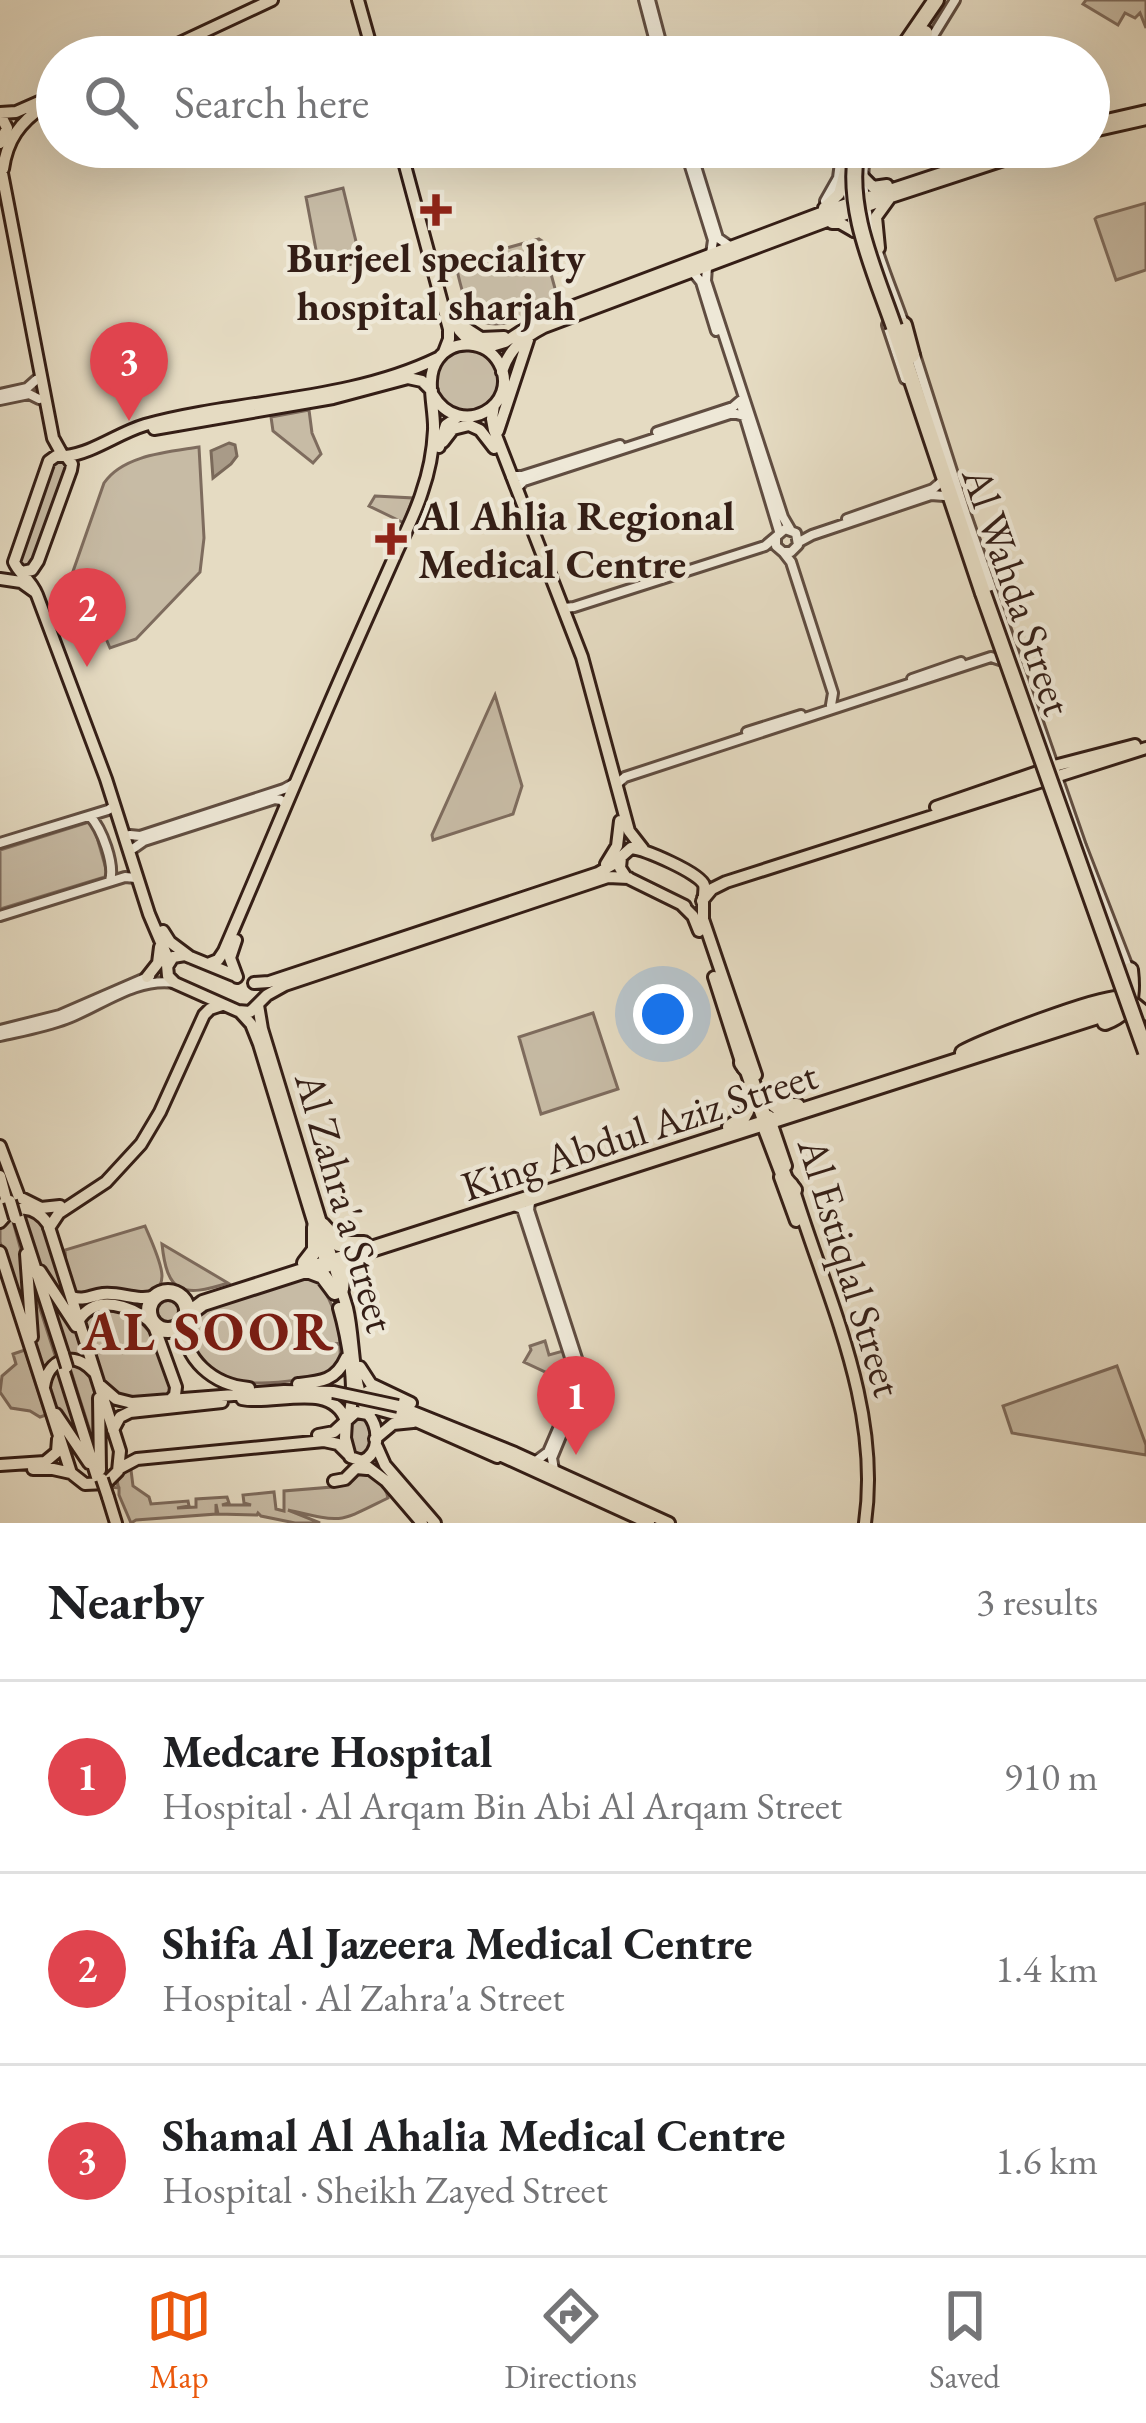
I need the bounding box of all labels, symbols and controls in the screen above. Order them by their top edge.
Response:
search box [36,36,1110,168]
icon: search [78,69,144,135]
text: Search here [174,73,369,131]
marker: Burjeel speciality hospital sharjah [420,194,452,226]
place label: Burjeel speciality hospital sharjah [287,230,586,333]
pin: 3 [90,322,168,421]
street label: Al Wahda Street [949,459,1086,723]
place label: Al Ahlia Regional Medical Centre [417,488,735,591]
marker: Al Ahlia Regional Medical Centre [375,523,407,555]
pin: 2 [48,568,126,667]
your location [633,984,693,1044]
street label: King Abdul Aziz Street [454,1047,824,1214]
street label: Al Zahra'a Street [282,1065,409,1338]
street label: Al Estiqlal Street [785,1130,916,1403]
district label: AL SOOR [81,1296,336,1366]
pin: 1 [537,1356,615,1455]
text: Nearby [48,1568,204,1634]
text: 3 results [976,1576,1098,1627]
text: Medcare Hospital [162,1722,493,1780]
text: 1 [77,1751,97,1802]
text: 910 m [1004,1751,1098,1802]
text: Hospital · Al Arqam Bin Abi Al Arqam Street [162,1780,842,1831]
text: Shifa Al Jazeera Medical Centre [162,1914,753,1972]
text: 2 [77,1943,97,1994]
text: 1.4 km [995,1943,1098,1994]
text: Hospital · Al Zahra'a Street [162,1972,565,2023]
text: Shamal Al Ahalia Medical Centre [162,2106,786,2164]
text: 3 [77,2135,97,2186]
text: 1.6 km [995,2135,1098,2186]
text: Hospital · Sheikh Zayed Street [162,2164,608,2215]
tab: Map [146,2283,212,2398]
tab: Directions [504,2283,637,2398]
tab: Saved [929,2283,1000,2398]

